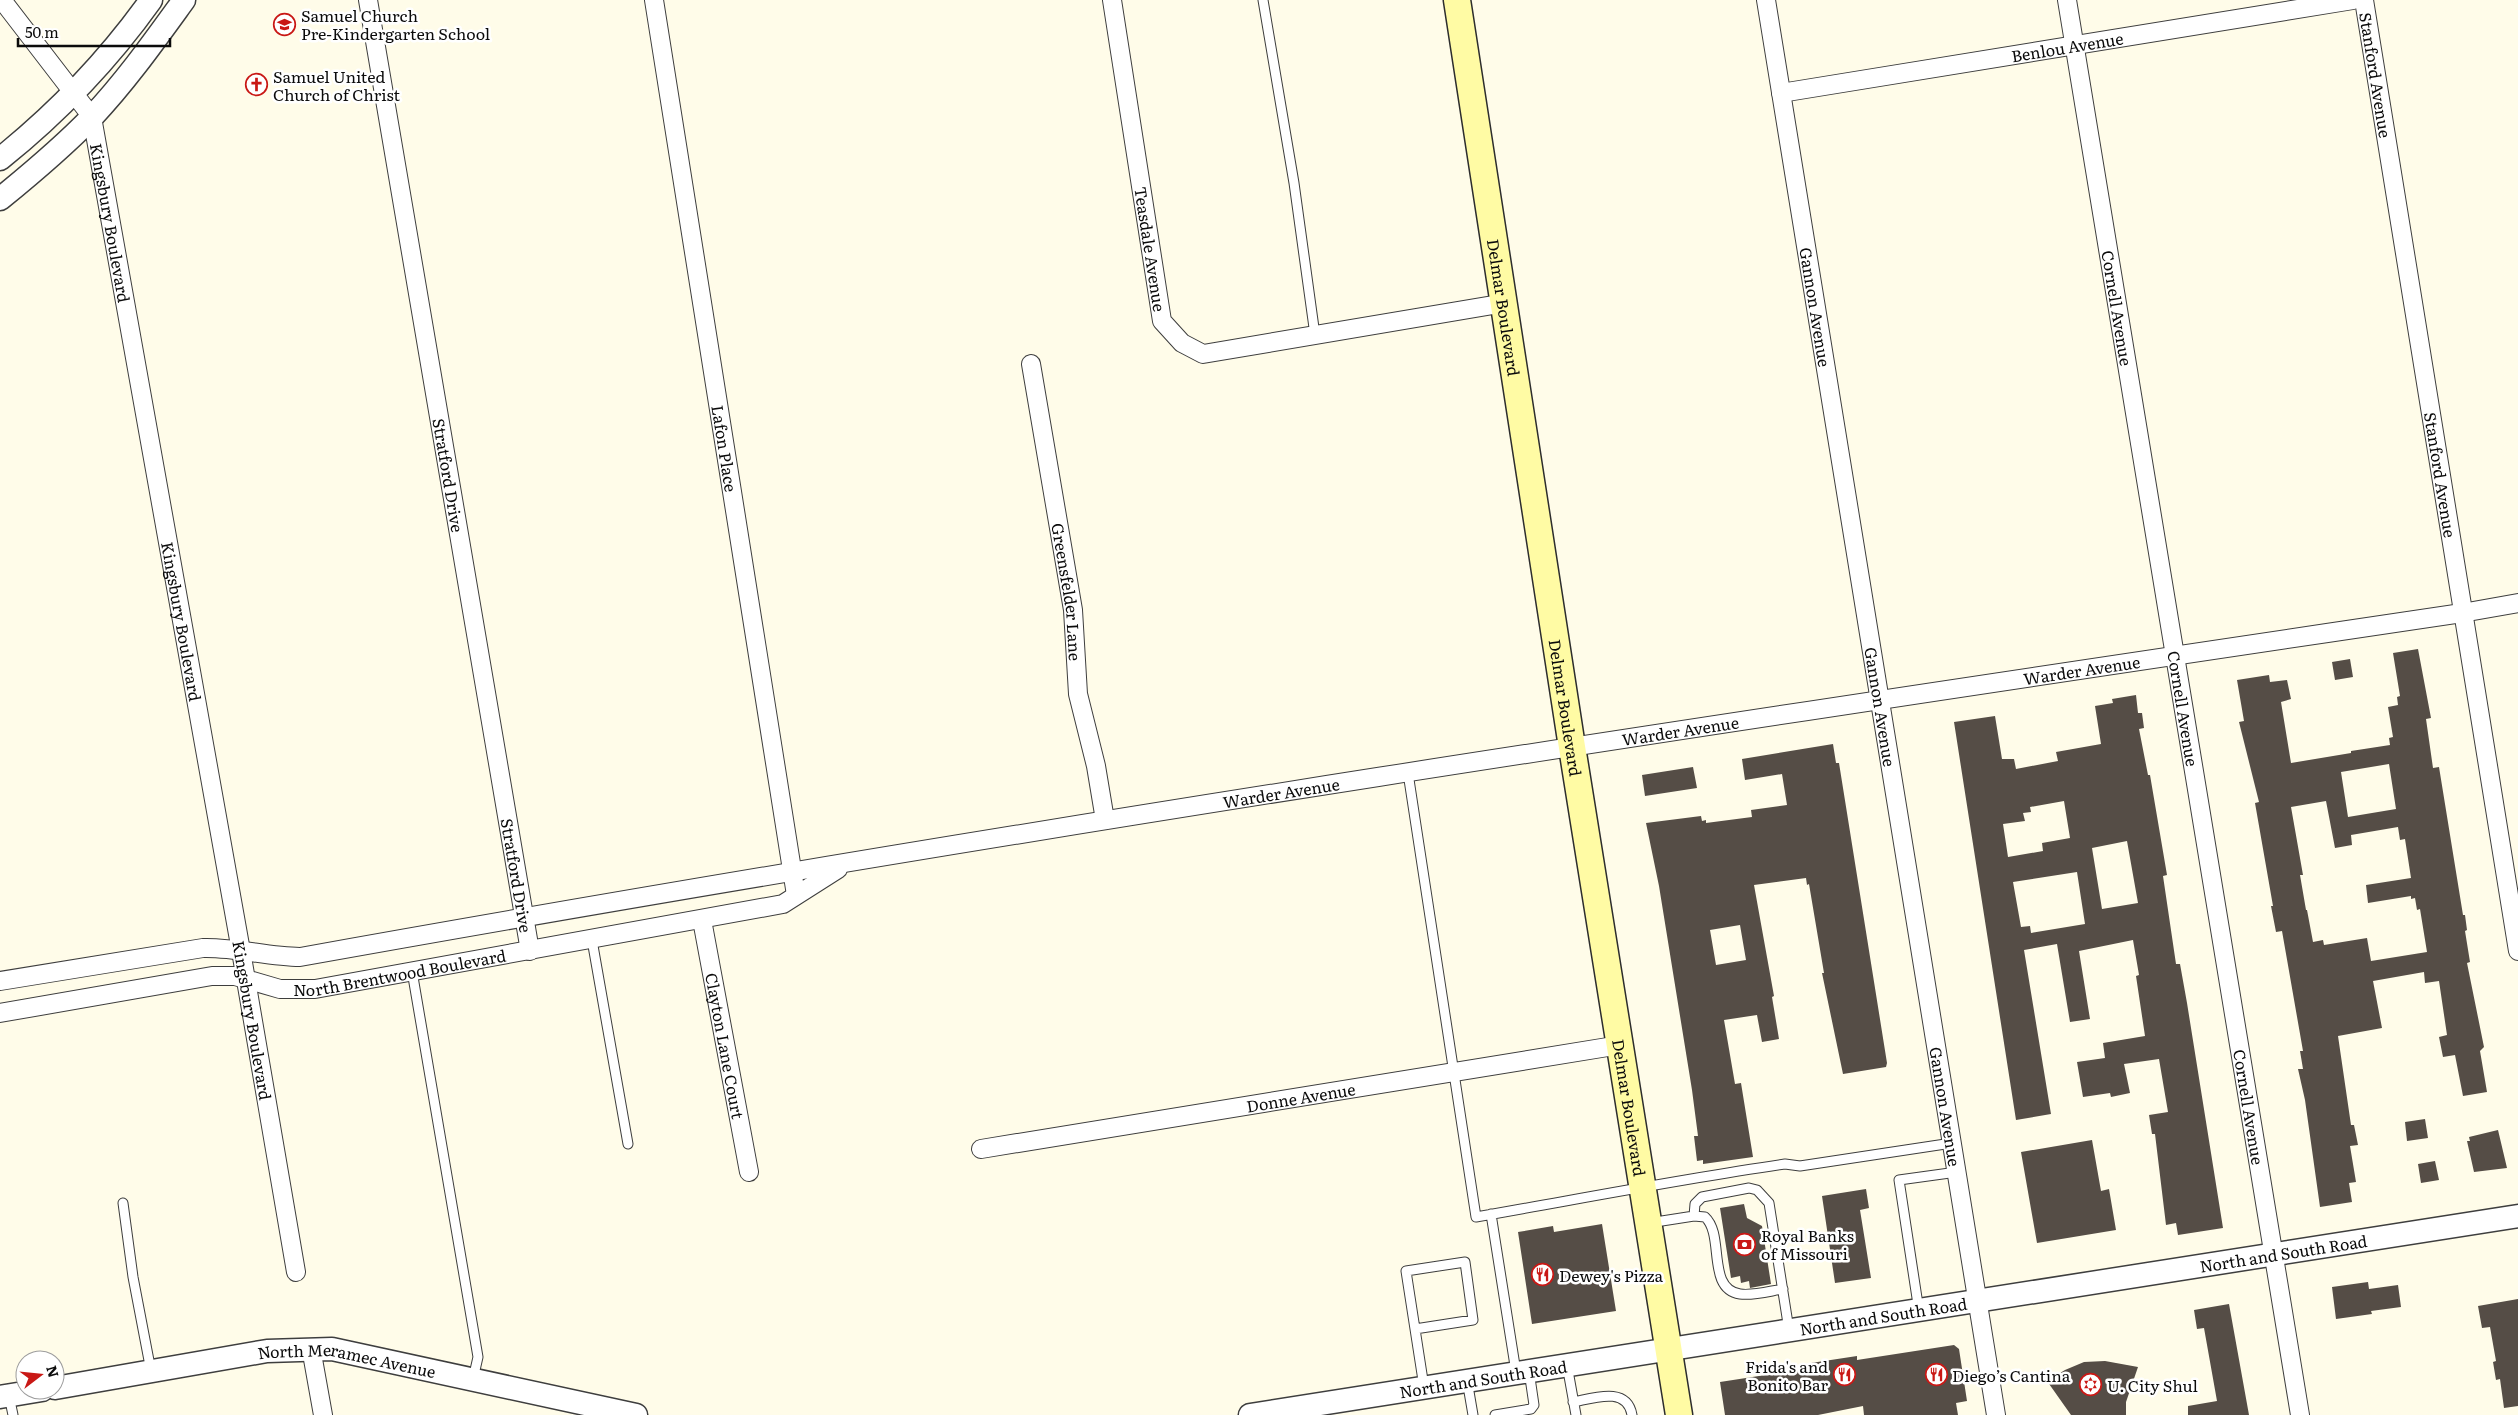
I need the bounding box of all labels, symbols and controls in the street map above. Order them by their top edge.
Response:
place label: Samuel Church Pre-Kindergarten School [301,3,490,45]
street label: Stanford Avenue [2354,11,2398,139]
school or university icon: Samuel Church Pre-Kindergarten School [273,12,297,36]
scale bar [18,15,170,47]
text: 50 m [25,20,59,43]
street label: Benlou Avenue [2009,26,2125,67]
place label: Samuel United Church of Christ [273,64,401,106]
church icon: Samuel United Church of Christ [245,73,269,97]
street label: Kingsbury Boulevard [85,141,137,305]
street label: Teasdale Avenue [1129,185,1172,313]
street label: Delmar Boulevard [1482,237,1527,378]
street label: Gannon Avenue [1794,245,1837,368]
street label: Cornell Avenue [2096,248,2139,367]
street label: Lafon Place [706,403,744,494]
street label: Stanford Avenue [2419,410,2463,539]
street label: Stratford Drive [427,416,470,534]
street label: Greensfelder Lane [1046,521,1088,662]
street label: Kingsbury Boulevard [156,540,208,703]
street label: Delmar Boulevard [1544,637,1589,778]
street label: Gannon Avenue [1859,645,1902,768]
street label: Warder Avenue [2022,649,2142,690]
street label: Cornell Avenue [2162,649,2205,768]
street label: Warder Avenue [1620,709,1740,751]
street label: Warder Avenue [1221,771,1341,813]
street label: Stratford Drive [496,816,539,934]
street label: Kingsbury Boulevard [227,938,278,1102]
street label: North Brentwood Boulevard [293,943,508,1001]
street label: Clayton Lane Court [700,971,751,1121]
street label: Delmar Boulevard [1607,1037,1653,1178]
street label: Gannon Avenue [1924,1045,1967,1168]
street label: Cornell Avenue [2228,1048,2271,1167]
street label: Donne Avenue [1245,1076,1357,1118]
place label: Royal Banks of Missouri [1761,1223,1854,1265]
street label: North and South Road [2198,1228,2369,1278]
bank icon: Royal Banks of Missouri [1733,1232,1757,1256]
restaurant icon: Dewey's Pizza [1531,1263,1555,1287]
place label: Dewey's Pizza [1559,1263,1663,1287]
street label: North and South Road [1798,1291,1969,1341]
street label: North Meramec Avenue [256,1337,438,1383]
north arrow [15,1350,65,1400]
street label: North and South Road [1398,1353,1569,1403]
place label: Frida's and Bonito Bar [1745,1354,1828,1396]
text: N [42,1363,65,1380]
restaurant icon: Frida's and Bonito Bar [1832,1363,1856,1387]
restaurant icon: Diego’s Cantina [1924,1363,1948,1387]
place label: Diego’s Cantina [1952,1363,2071,1387]
synagogue icon: U. City Shul [2079,1373,2103,1397]
place label: U. City Shul [2107,1373,2198,1397]

